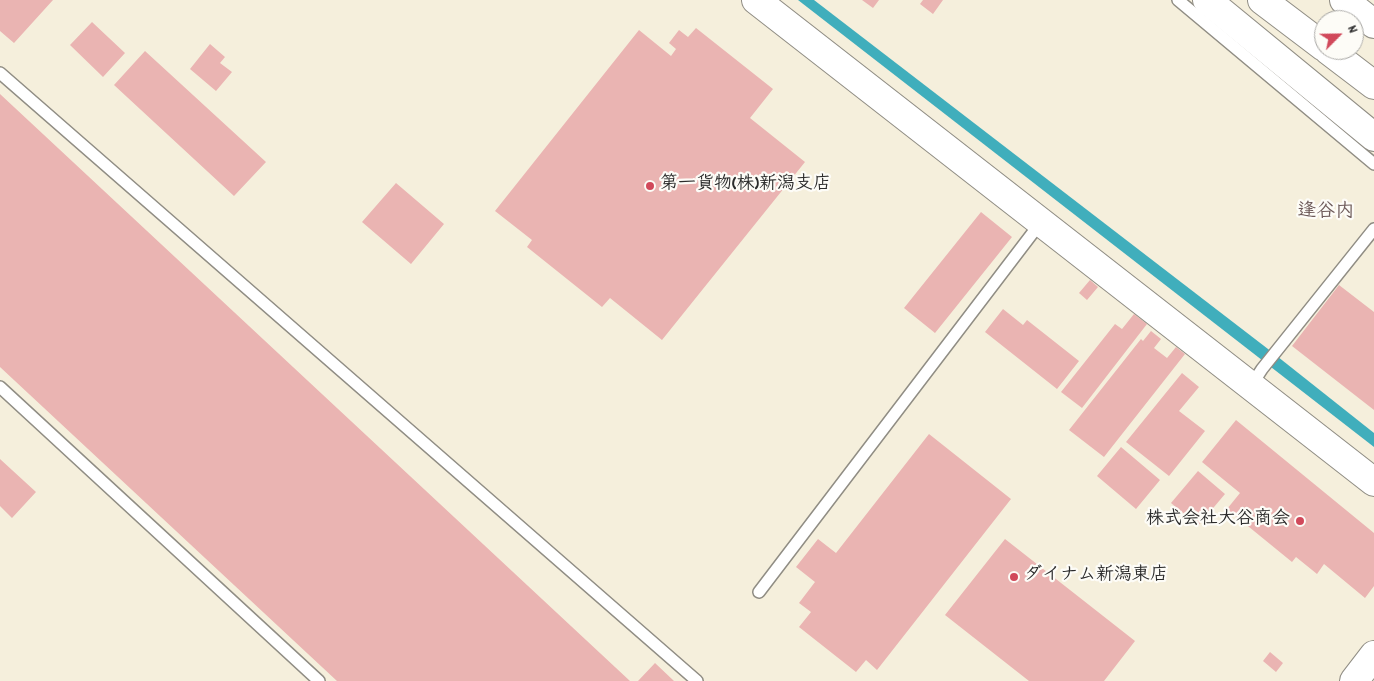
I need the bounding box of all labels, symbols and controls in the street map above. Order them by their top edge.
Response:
north arrow [1314,10,1364,60]
text: N [1341,22,1362,37]
place label: 第一貨物(株)新潟支店 [660,175,831,197]
marker: 第一貨物(株)新潟支店 [644,180,656,192]
district label: 逢谷内 [1298,202,1354,224]
place label: 株式会社大谷商会 [1146,510,1290,532]
marker: 株式会社大谷商会 [1294,515,1306,527]
place label: ダイナム新潟東店 [1024,566,1168,588]
marker: ダイナム新潟東店 [1008,571,1020,583]

